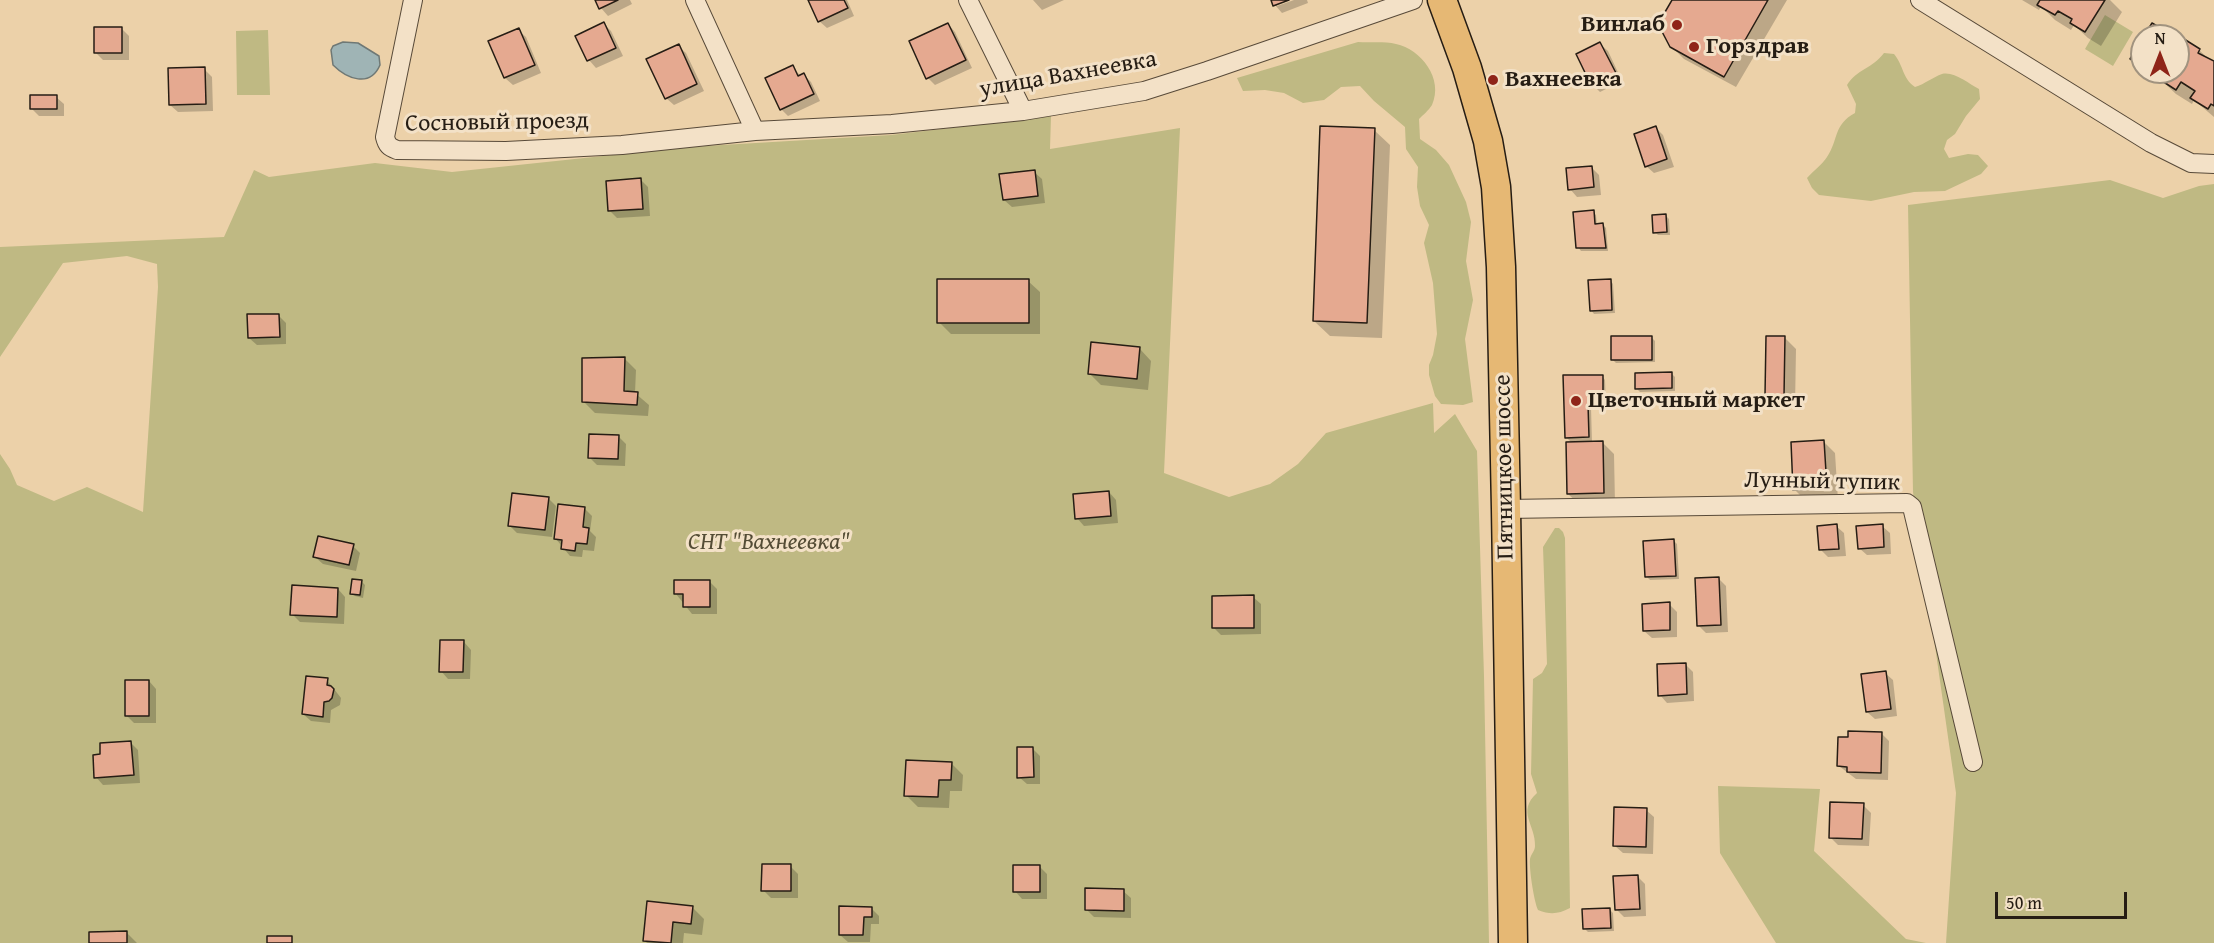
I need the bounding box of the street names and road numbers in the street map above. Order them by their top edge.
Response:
street label: улица Вахнеевка [977,45,1159,105]
street label: Сосновый проезд [405,107,589,139]
street label: Пятницкое шоссе [1489,374,1521,560]
street label: Лунный тупик [1744,466,1900,498]

